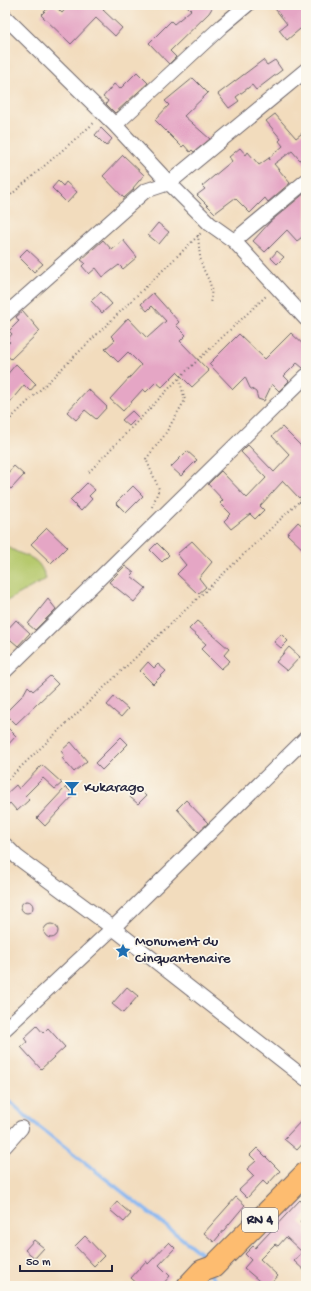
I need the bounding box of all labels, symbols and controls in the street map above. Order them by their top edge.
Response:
bar icon: Kukarago [63,779,81,797]
place label: Kukarago [84,779,144,797]
place label: Monument du Cinquantenaire [135,933,231,968]
place icon: Monument du Cinquantenaire [114,942,132,960]
road number: RN 4 [242,1208,278,1232]
scale bar [20,1247,112,1273]
text: 50 m [26,1256,51,1270]

